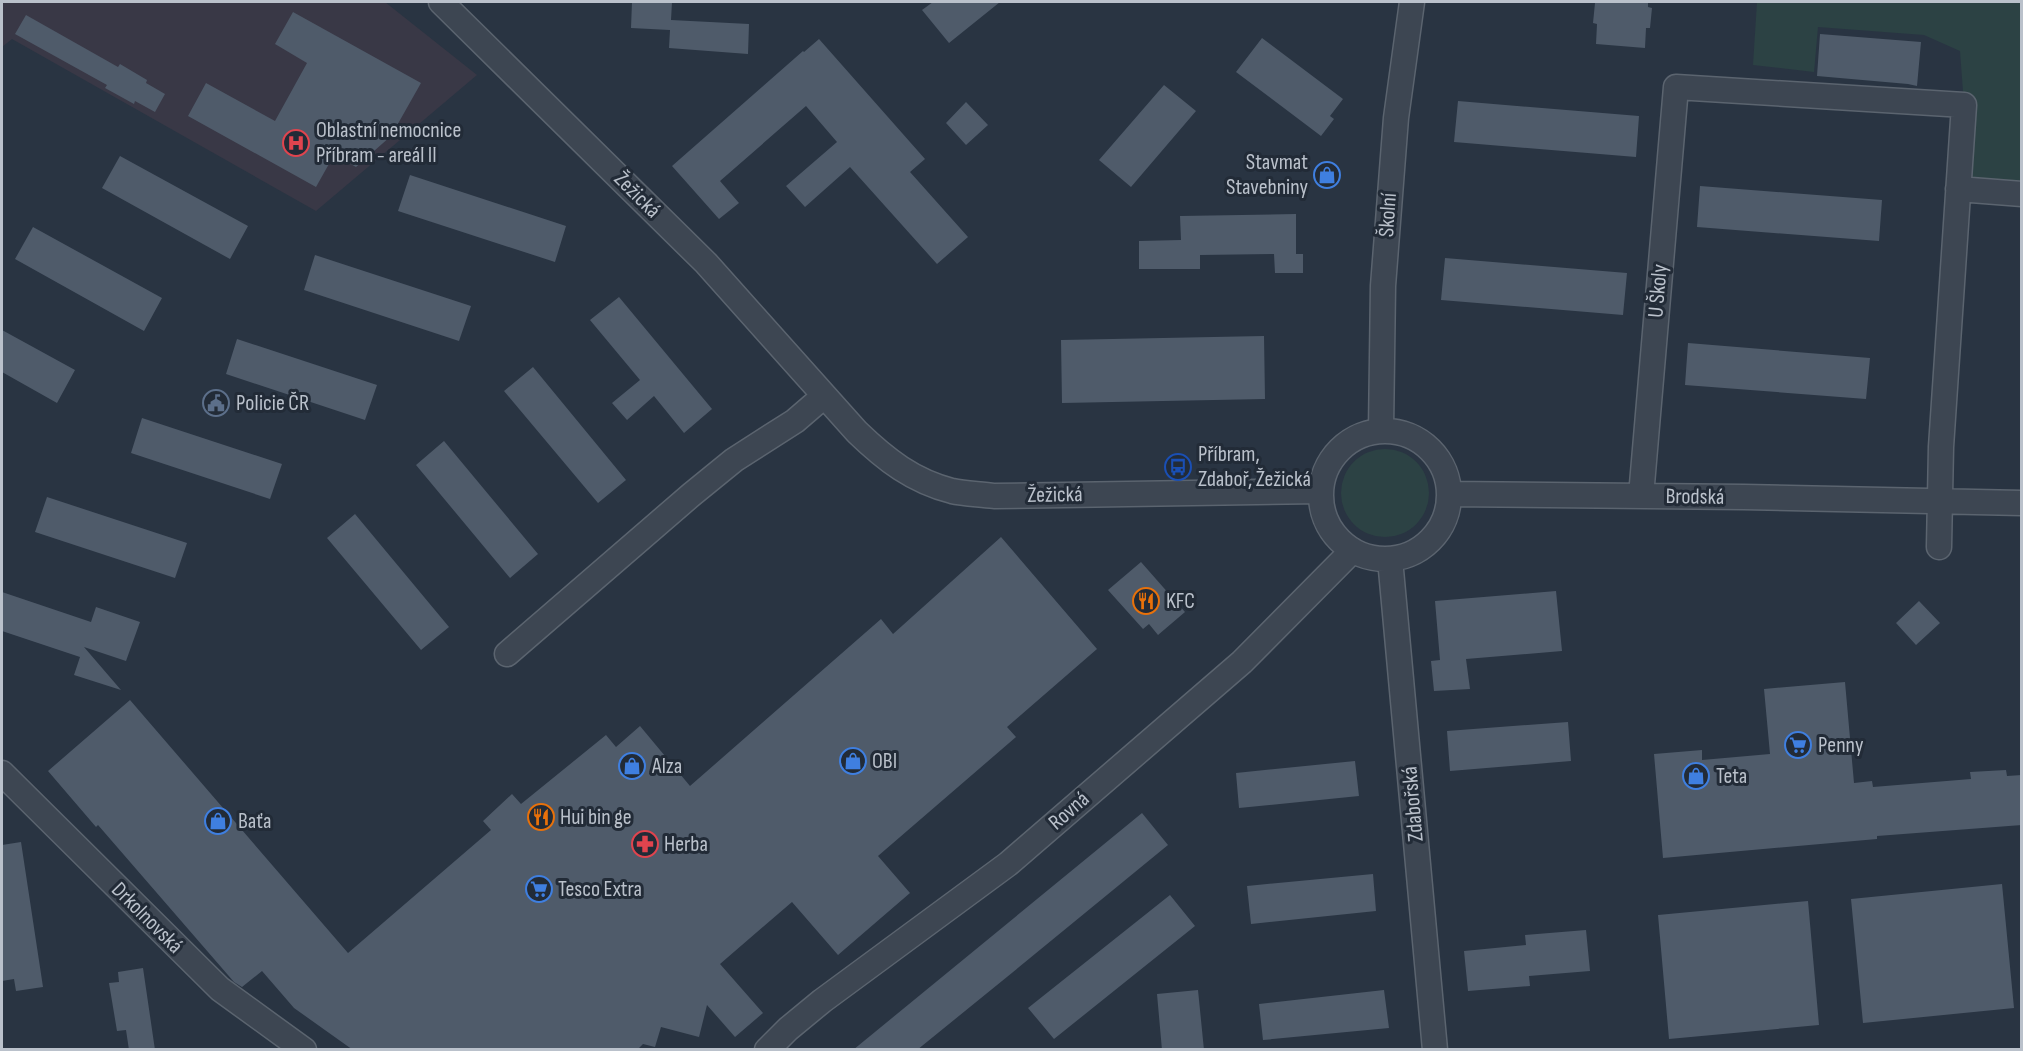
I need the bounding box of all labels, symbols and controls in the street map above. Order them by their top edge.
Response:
place label: Oblastní nemocnice Příbram - areál II [316,117,461,169]
hospital icon: Oblastní nemocnice Příbram - areál II [281,128,311,158]
place label: Stavmat Stavebniny [1226,149,1309,201]
shop icon: Stavmat Stavebniny [1312,160,1342,190]
street label: Žežická [608,166,666,224]
street label: Školní [1373,191,1403,238]
street label: U Školy [1642,263,1674,319]
public building icon: Policie ČR [201,388,231,418]
place label: Policie ČR [236,390,309,417]
place label: Příbram, Zdaboř, Žežická [1198,441,1311,493]
bus stop icon: Příbram, Zdaboř, Žežická [1163,452,1193,482]
street label: Žežická [1027,481,1083,509]
street label: Brodská [1665,483,1725,511]
restaurant icon: KFC [1131,586,1161,616]
place label: KFC [1166,588,1195,615]
supermarket icon: Penny [1783,730,1813,760]
place label: Penny [1818,732,1864,759]
shop icon: OBI [838,746,868,776]
place label: OBI [872,748,897,775]
shop icon: Alza [617,751,647,781]
place label: Alza [651,753,682,780]
shop icon: Teta [1681,761,1711,791]
place label: Teta [1716,763,1747,790]
street label: Zdabořská [1396,765,1430,843]
street label: Rovná [1043,786,1095,836]
restaurant icon: Hui bin ge [526,802,556,832]
place label: Hui bin ge [560,804,632,831]
shop icon: Baťa [203,806,233,836]
place label: Baťa [238,808,271,835]
pharmacy icon: Herba [630,829,660,859]
place label: Herba [664,831,708,858]
supermarket icon: Tesco Extra [524,874,554,904]
place label: Tesco Extra [558,876,642,903]
street label: Drkolnovská [106,877,188,959]

